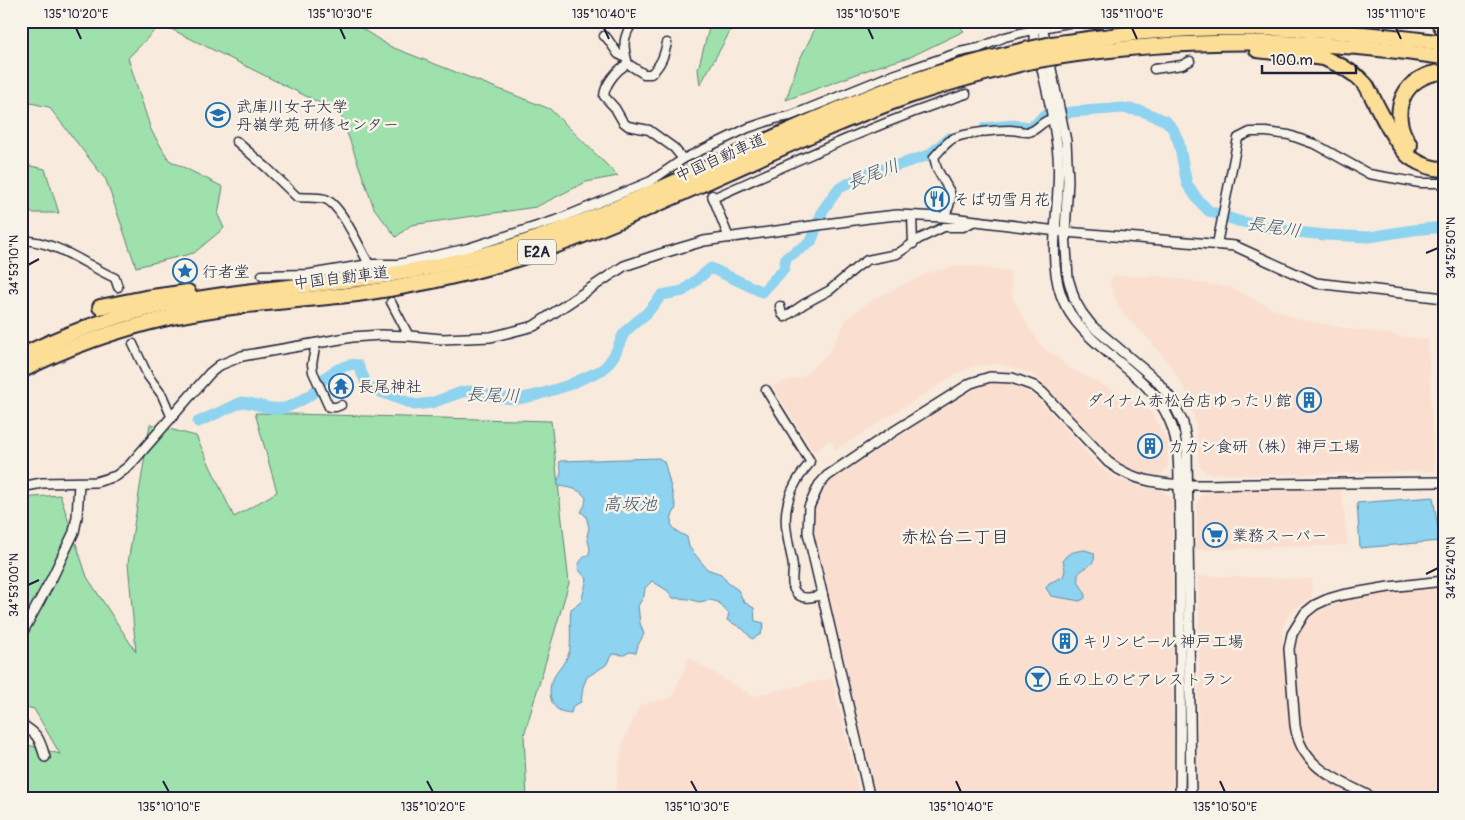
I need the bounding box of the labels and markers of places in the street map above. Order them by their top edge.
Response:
place label: 武庫川女子大学 丹嶺学苑 研修センター [236,97,399,135]
school or university icon: 武庫川女子大学 丹嶺学苑 研修センター [205,102,231,128]
restaurant icon: そば切雪月花 [924,186,950,212]
place label: そば切雪月花 [954,190,1050,210]
place icon: 行者堂 [172,258,198,284]
place label: 行者堂 [202,262,250,282]
temple icon: 長尾神社 [328,373,354,399]
place label: 長尾神社 [358,377,422,397]
building icon: ダイナム赤松台店ゆったり館 [1296,387,1322,413]
place label: ダイナム赤松台店ゆったり館 [1087,391,1292,411]
building icon: カカシ食研（株）神戸工場 [1137,433,1163,459]
place label: カカシ食研（株）神戸工場 [1168,437,1360,457]
supermarket icon: 業務スーパー [1202,522,1228,548]
place label: 業務スーパー [1232,526,1327,546]
building icon: キリンビール 神戸工場 [1052,628,1078,654]
place label: キリンビール 神戸工場 [1082,632,1244,652]
bar icon: 丘の上のビアレストラン [1025,666,1051,692]
place label: 丘の上のビアレストラン [1056,670,1233,690]

